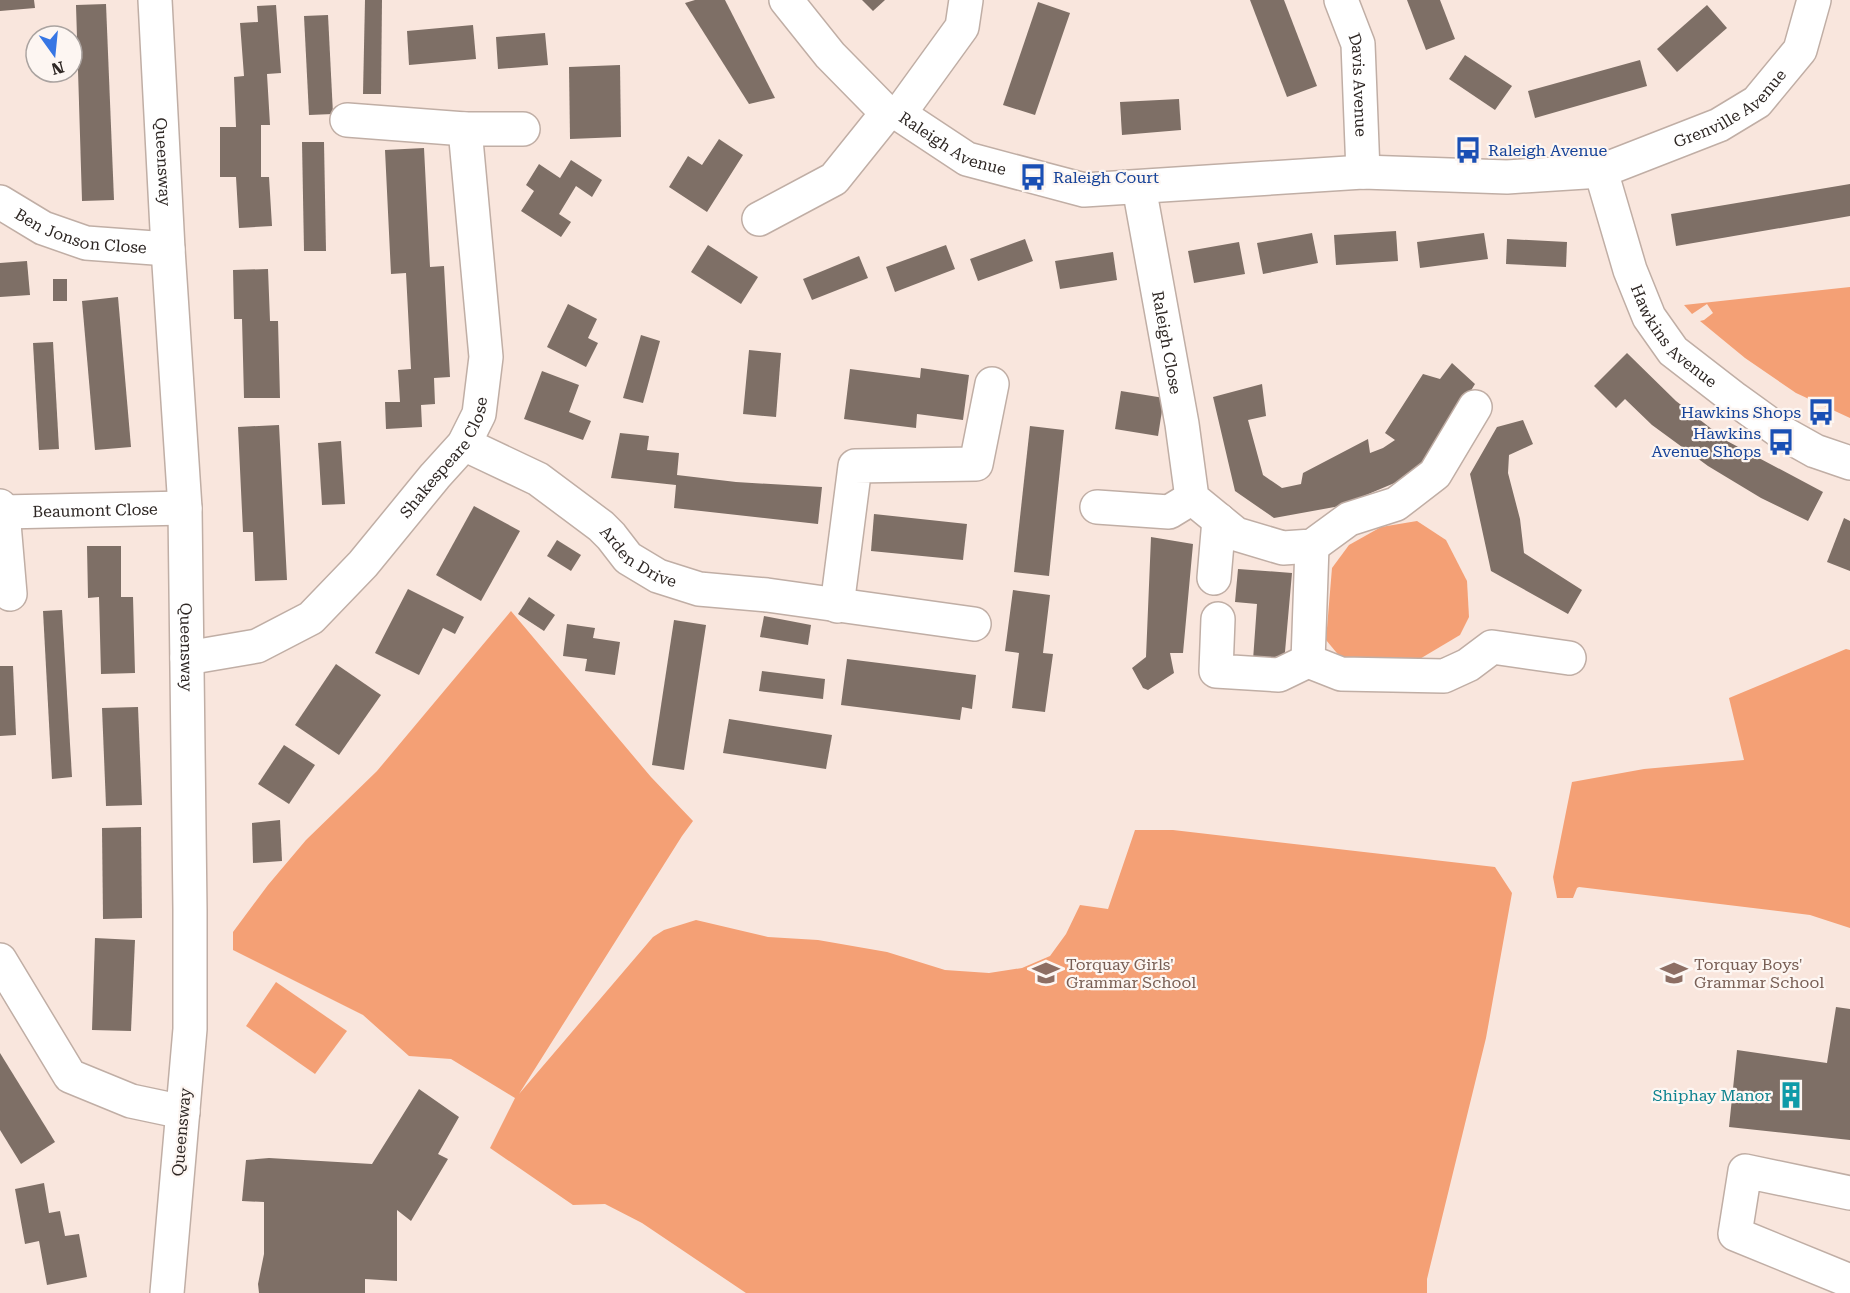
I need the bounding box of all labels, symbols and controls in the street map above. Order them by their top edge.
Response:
north arrow [24,24,84,84]
street label: Davis Avenue [1345,30,1371,137]
text: N [49,57,66,79]
street label: Grenville Avenue [1671,65,1790,152]
street label: Raleigh Avenue [896,108,1009,179]
street label: Queensway [151,117,175,207]
bus stop icon: Raleigh Avenue [1453,135,1483,165]
place label: Raleigh Avenue [1488,141,1608,160]
bus stop icon: Raleigh Court [1018,162,1048,192]
place label: Raleigh Court [1053,168,1159,187]
street label: Ben Jonson Close [11,204,148,257]
street label: Hawkins Avenue [1627,282,1721,392]
street label: Raleigh Close [1148,289,1185,396]
street label: Shakespeare Close [396,396,491,522]
bus stop icon: Hawkins Shops [1806,397,1836,427]
place label: Hawkins Shops [1681,403,1801,422]
place label: Hawkins Avenue Shops [1651,424,1761,461]
bus stop icon: Hawkins Avenue Shops [1766,427,1796,457]
street label: Beaumont Close [32,500,158,521]
street label: Arden Drive [596,522,679,591]
street label: Queensway [176,602,196,692]
place label: Torquay Girls' Grammar School [1066,955,1196,992]
place label: Torquay Boys' Grammar School [1694,955,1824,992]
school or university icon: Torquay Girls' Grammar School [1031,958,1061,988]
school or university icon: Torquay Boys' Grammar School [1659,958,1689,988]
building icon: Shiphay Manor [1776,1080,1806,1110]
street label: Queensway [168,1086,195,1177]
place label: Shiphay Manor [1653,1086,1771,1105]

